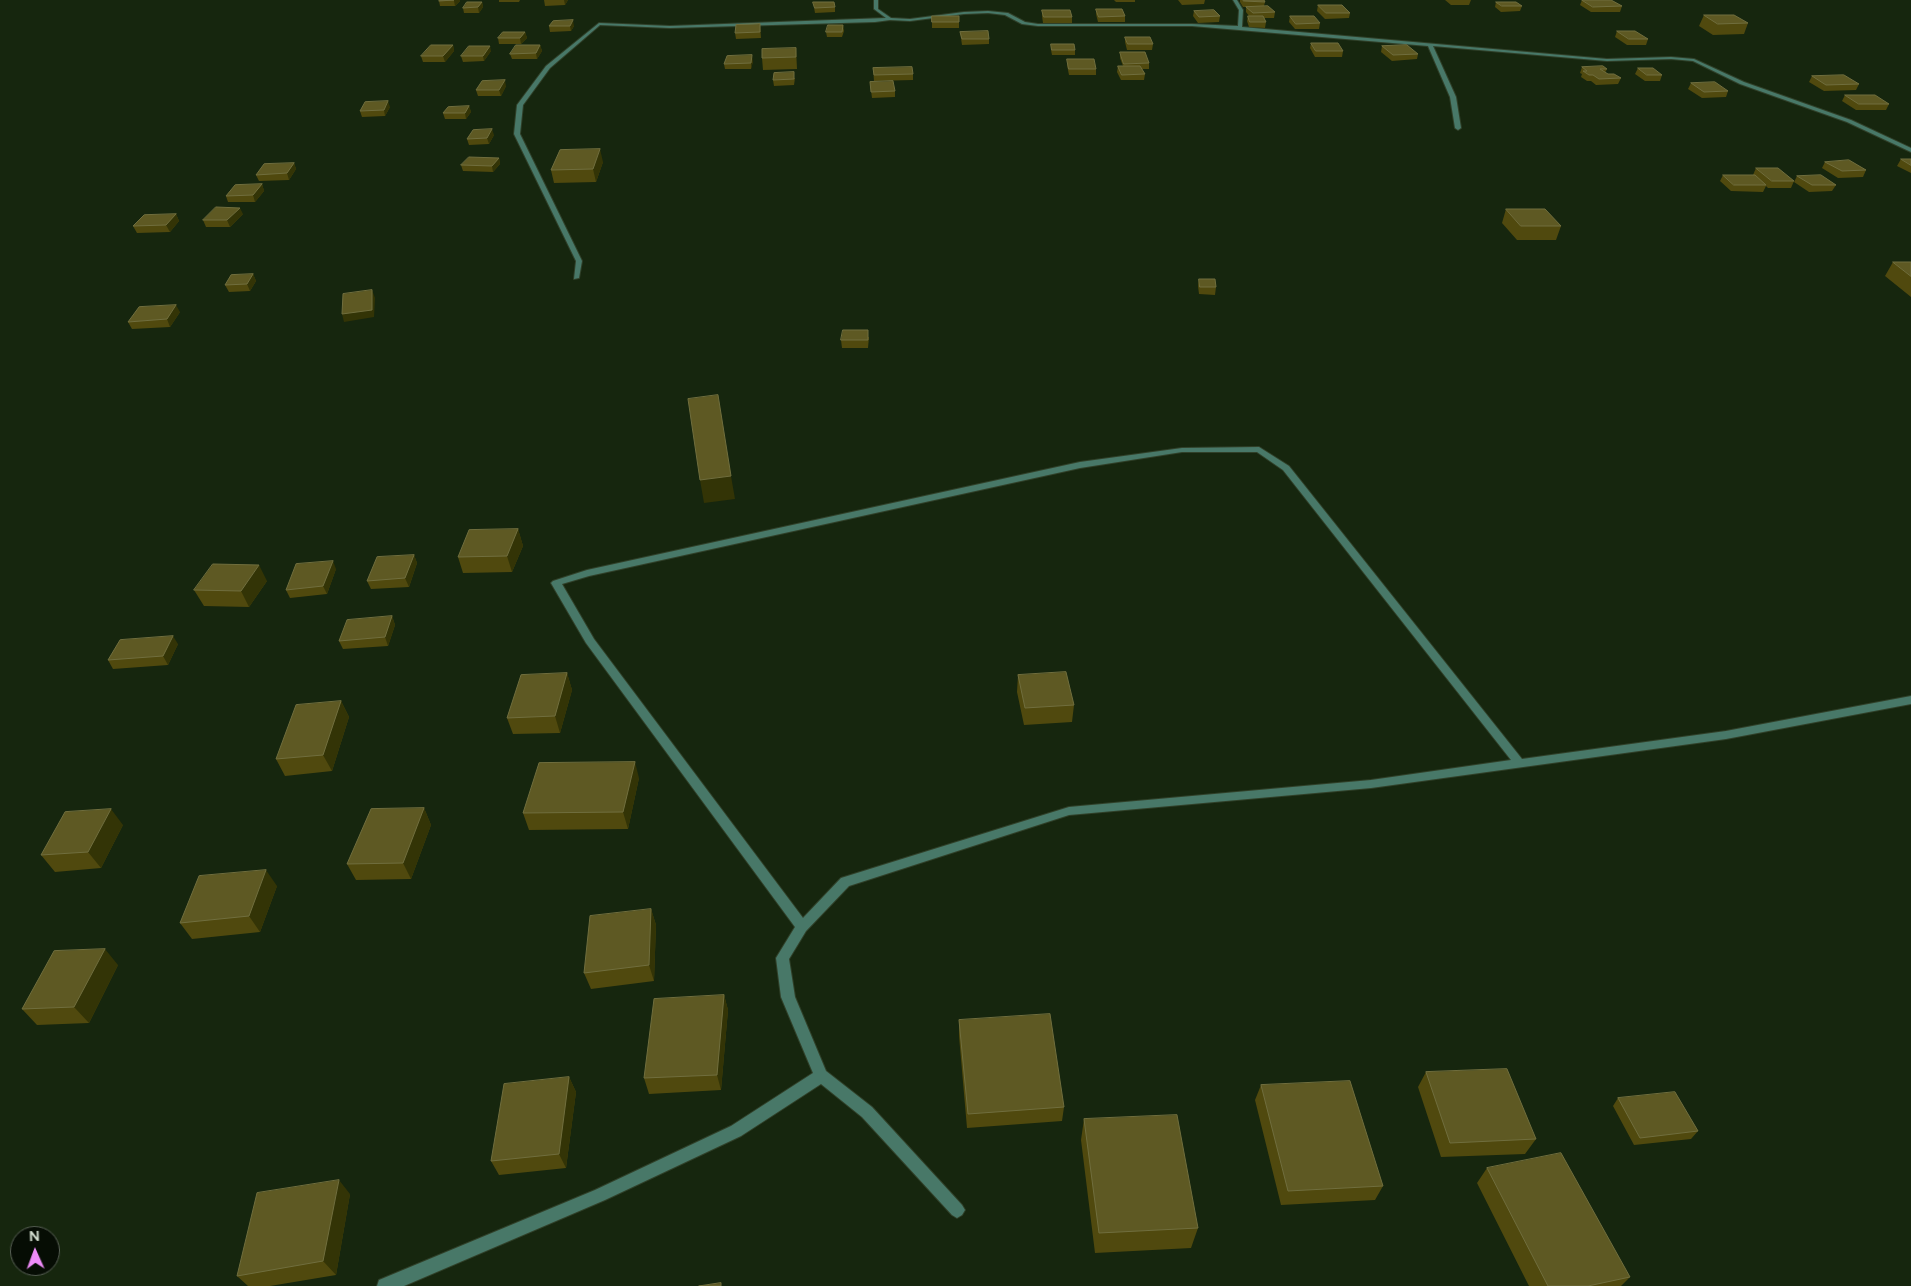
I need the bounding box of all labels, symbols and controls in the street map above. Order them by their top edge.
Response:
north arrow [10,1226,60,1276]
text: N [29,1228,40,1245]

